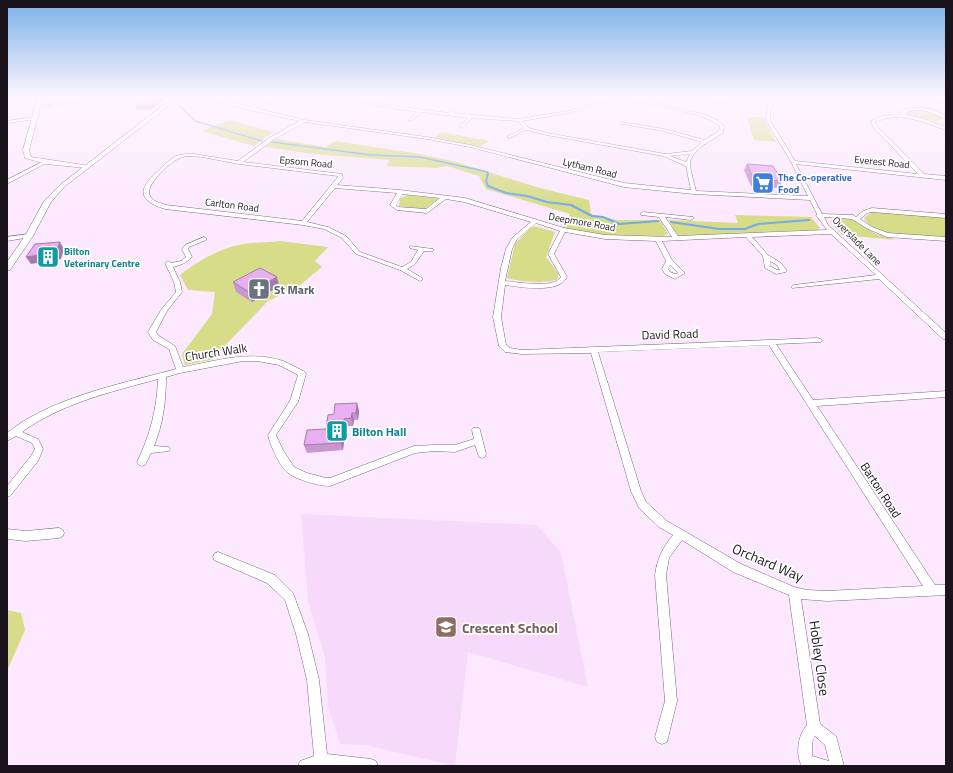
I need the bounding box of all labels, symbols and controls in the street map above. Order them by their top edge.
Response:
street label: Epsom Road [279,152,333,172]
street label: Everest Road [854,152,910,172]
street label: Lytham Road [561,154,619,182]
supermarket icon: The Co-operative Food [750,170,776,196]
place label: The Co-operative Food [778,170,852,197]
street label: Carlton Road [204,194,260,216]
street label: Deepmore Road [547,209,617,235]
street label: Overslade Lane [829,213,885,269]
building icon: Bilton Veterinary Centre [35,244,61,270]
place label: Bilton Veterinary Centre [64,244,140,271]
church icon: St Mark [246,276,272,302]
place label: St Mark [274,280,315,299]
street label: David Road [641,324,699,344]
street label: Church Walk [184,338,249,366]
building icon: Bilton Hall [324,418,350,444]
place label: Bilton Hall [352,422,406,441]
street label: Barton Road [856,458,906,522]
street label: Orchard Way [729,538,807,587]
school or university icon: Crescent School [433,614,459,640]
place label: Crescent School [462,617,558,638]
street label: Hobley Close [804,619,836,697]

